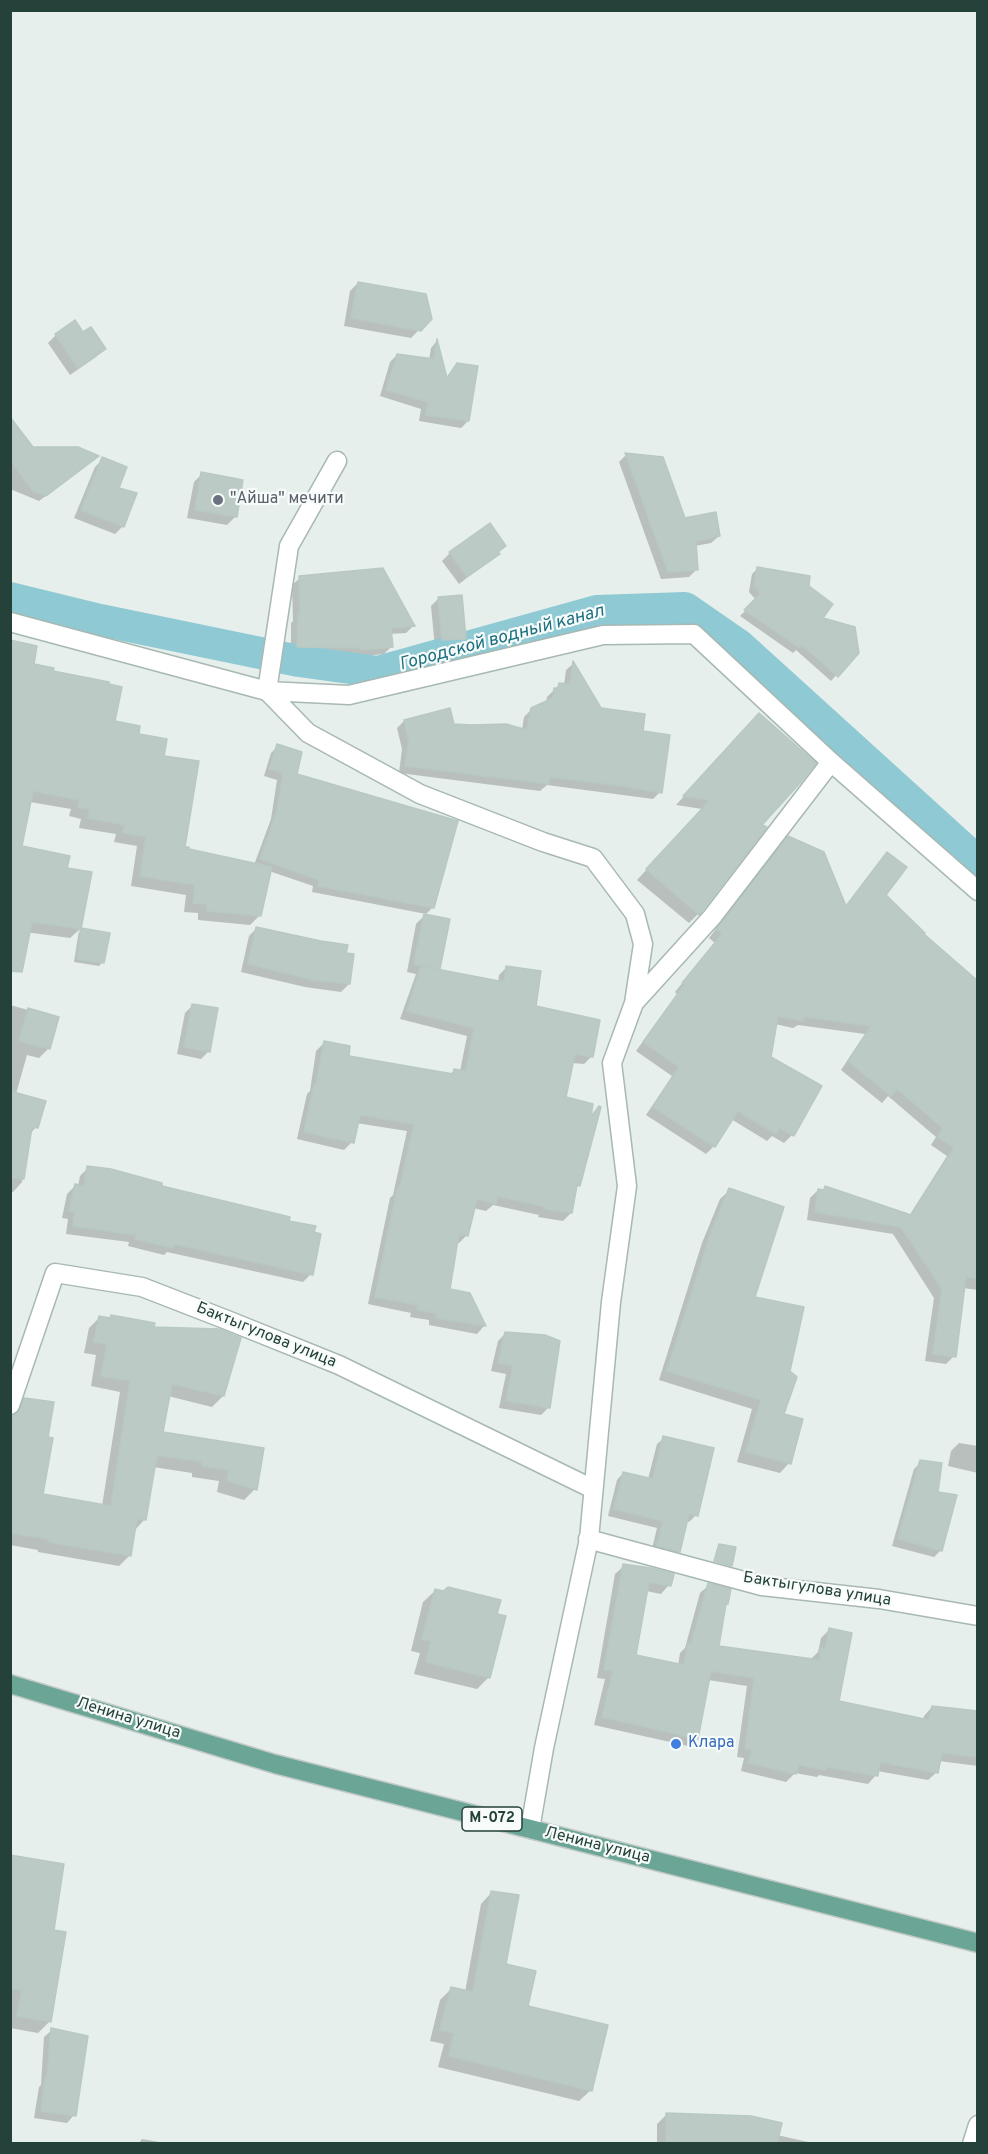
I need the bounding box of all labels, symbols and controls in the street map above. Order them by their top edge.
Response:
place label: "Айша" мечити [230,490,344,510]
marker: "Айша" мечити [211,493,225,507]
water label: Городской водный канал [397,601,607,677]
street label: Бактыгулова улица [193,1299,339,1373]
street label: Бактыгулова улица [742,1569,892,1611]
street label: Ленина улица [74,1694,182,1744]
place label: Клара [688,1734,735,1754]
marker: Клара [669,1737,683,1751]
road number: М-072 [462,1807,522,1831]
street label: Ленина улица [542,1824,652,1868]

